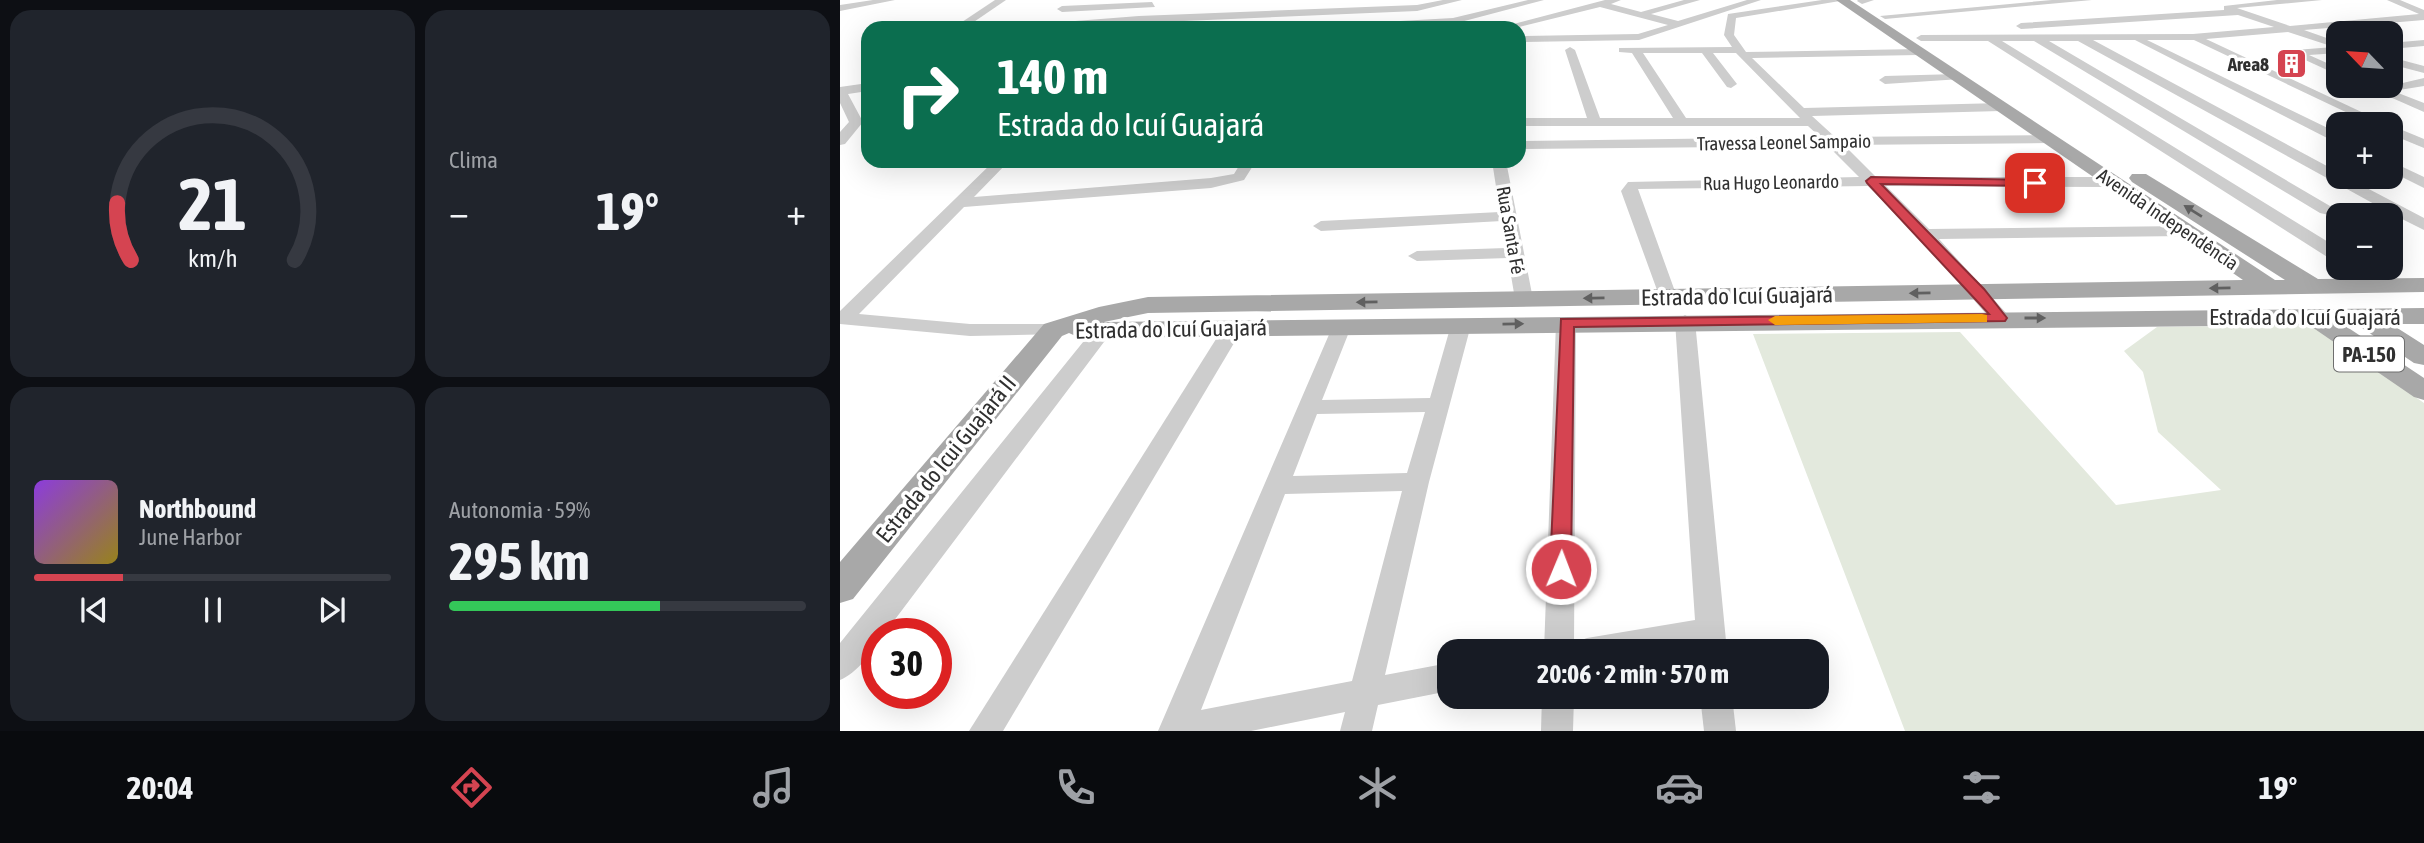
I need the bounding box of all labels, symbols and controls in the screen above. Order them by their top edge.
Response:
north arrow [2326,21,2403,98]
map controls [2326,21,2403,280]
building icon: Area8 [2275,47,2309,81]
text: 140 m [997,48,1108,104]
icon: right [882,49,973,140]
place label: Area8 [2227,53,2269,75]
text: Estrada do Icuí Guajará [997,106,1264,143]
button: + [2326,112,2403,189]
street label: Travessa Leonel Sampaio [1697,129,1871,155]
text: Clima [449,147,498,173]
pin [2005,153,2065,213]
text: 21 [178,162,247,245]
icon: arrive [2016,164,2054,202]
street label: Avenida Independência [2093,164,2243,274]
street label: Rua Hugo Leonardo [1703,170,1839,194]
text: 19° [596,181,659,241]
street label: Rua Santa Fé [1492,184,1530,276]
text: − [449,190,469,233]
text: + [786,190,806,233]
button: − [2326,203,2403,280]
one-way arrow [2184,205,2203,218]
text: km/h [188,243,237,271]
street label: Estrada do Icuí Guajará [1641,281,1833,311]
one-way arrow [2209,282,2231,294]
one-way arrow [1908,287,1930,299]
one-way arrow [1583,292,1605,304]
one-way arrow [1355,296,1377,308]
street label: Estrada do Icuí Guajará [2209,304,2401,330]
one-way arrow [2024,312,2046,324]
street label: Estrada do Icuí Guajará [1075,314,1267,344]
one-way arrow [1502,318,1524,330]
road number: PA-150 [2334,336,2404,372]
street label: Estrada do Icui Guajará II [871,370,1021,548]
text: Northbound [139,494,256,524]
text: Autonomia · 59% [449,497,590,523]
text: June Harbor [139,524,242,550]
text: 295 km [449,531,590,591]
position arrow [1524,532,1598,606]
icon: previous [75,591,113,629]
icon: pause [194,591,232,629]
icon: next [313,591,351,629]
speed limit sign: 30 [861,618,952,709]
text: 20:06 · 2 min · 570 m [1537,659,1729,689]
icon: directions [447,763,496,812]
icon: music [749,763,798,812]
icon: phone [1051,763,1100,812]
icon: climate [1353,763,1402,812]
icon: car [1655,763,1704,812]
icon: filters [1957,763,2006,812]
text: 20:04 [126,769,194,806]
text: 19° [2259,769,2297,806]

